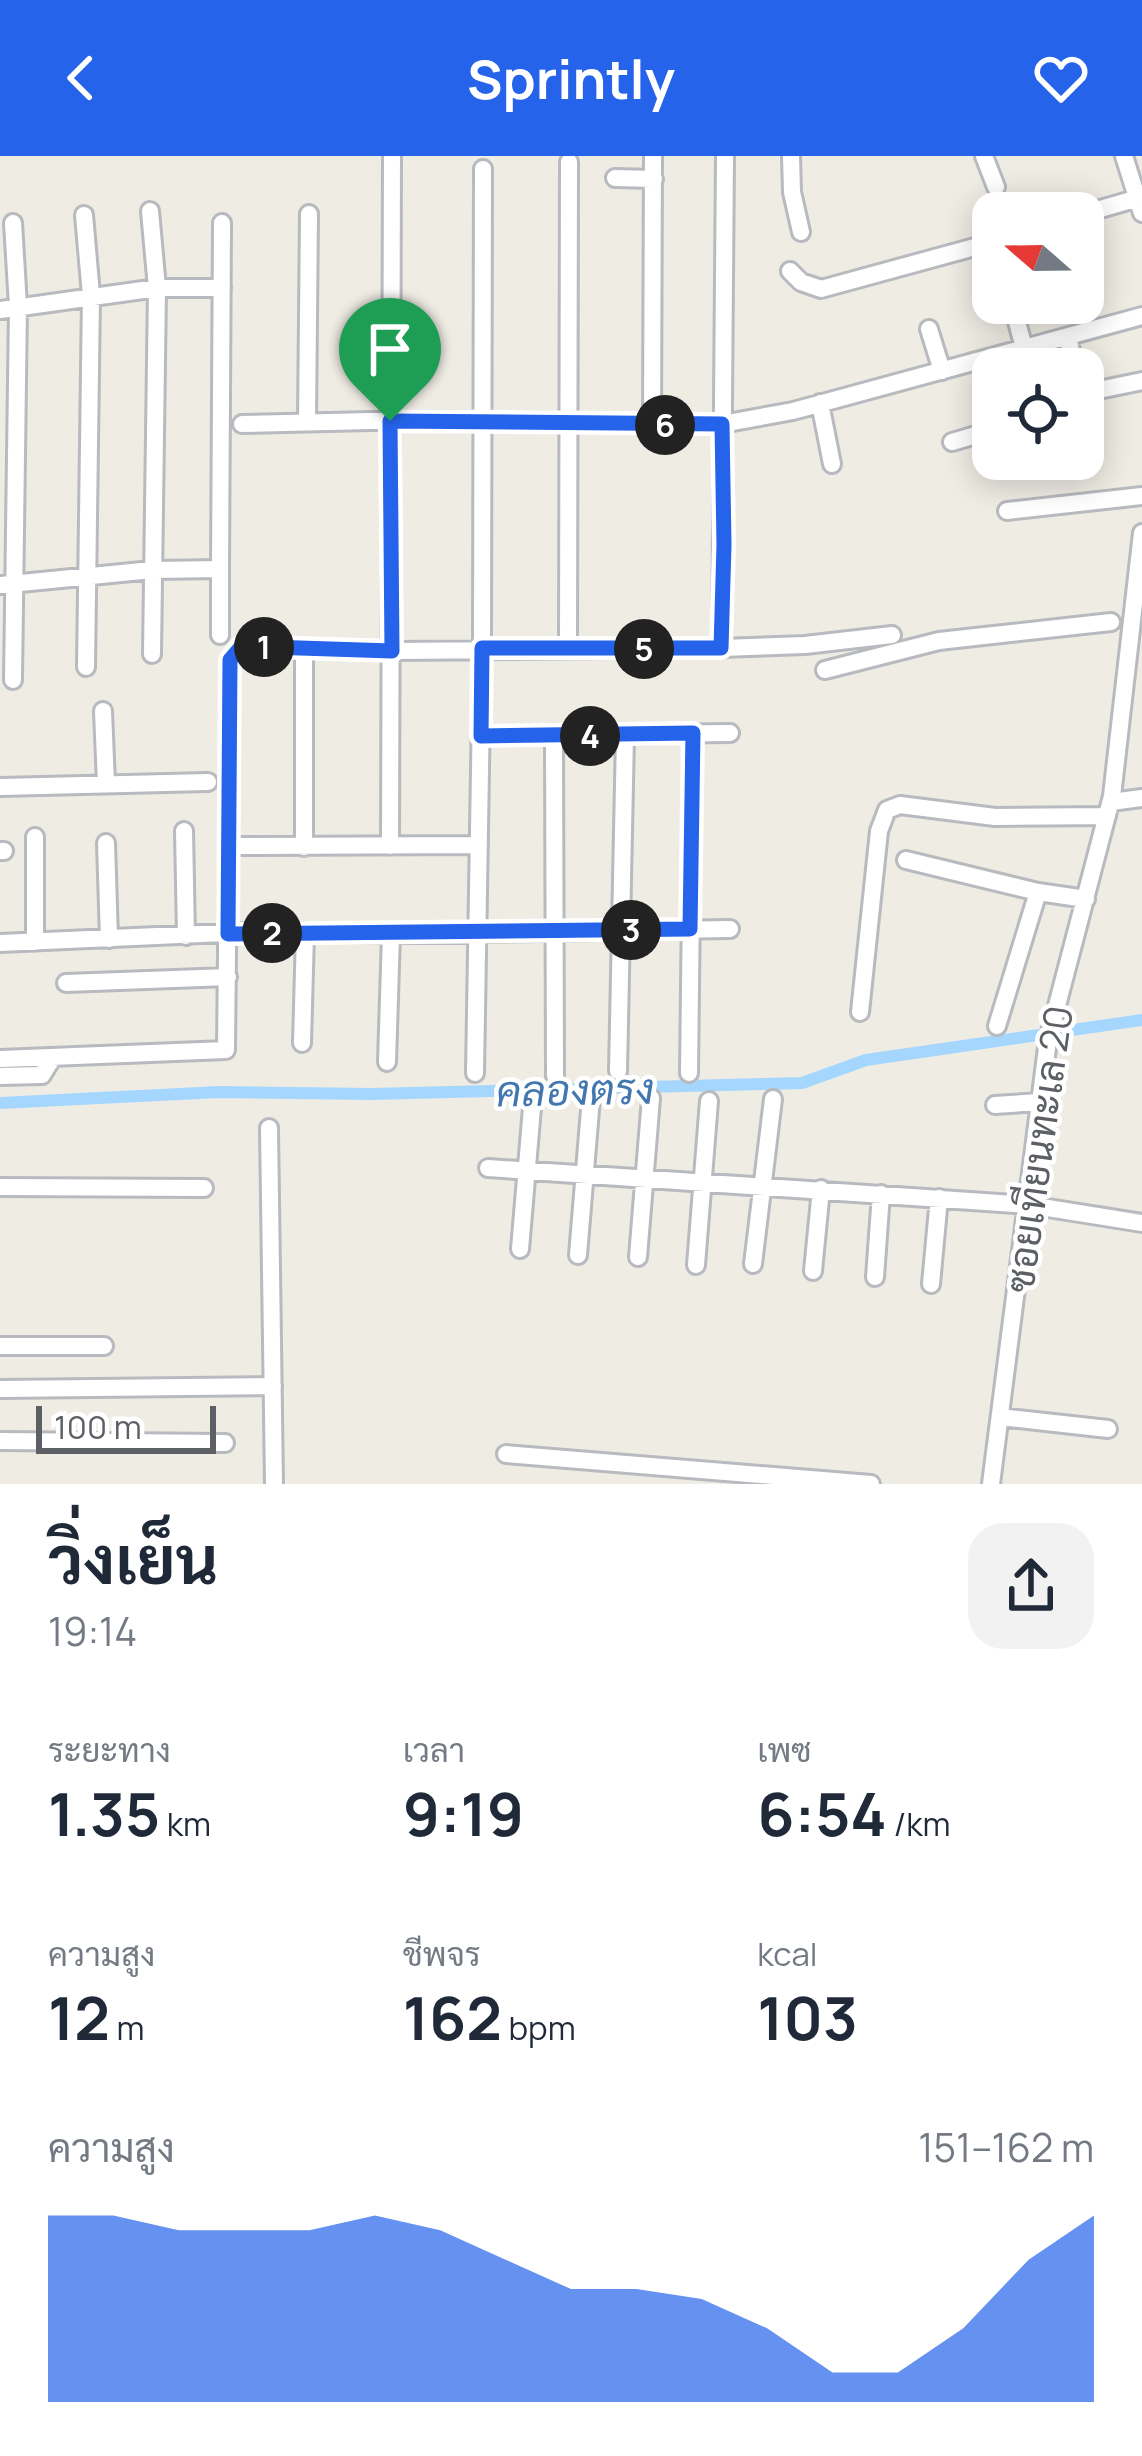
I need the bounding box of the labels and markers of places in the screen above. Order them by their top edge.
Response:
pin [339,298,441,421]
pin: 6 [635,395,695,455]
pin: 1 [234,617,294,677]
pin: 5 [614,619,674,679]
pin: 4 [560,706,620,766]
pin: 3 [601,900,661,960]
pin: 2 [242,903,302,963]

